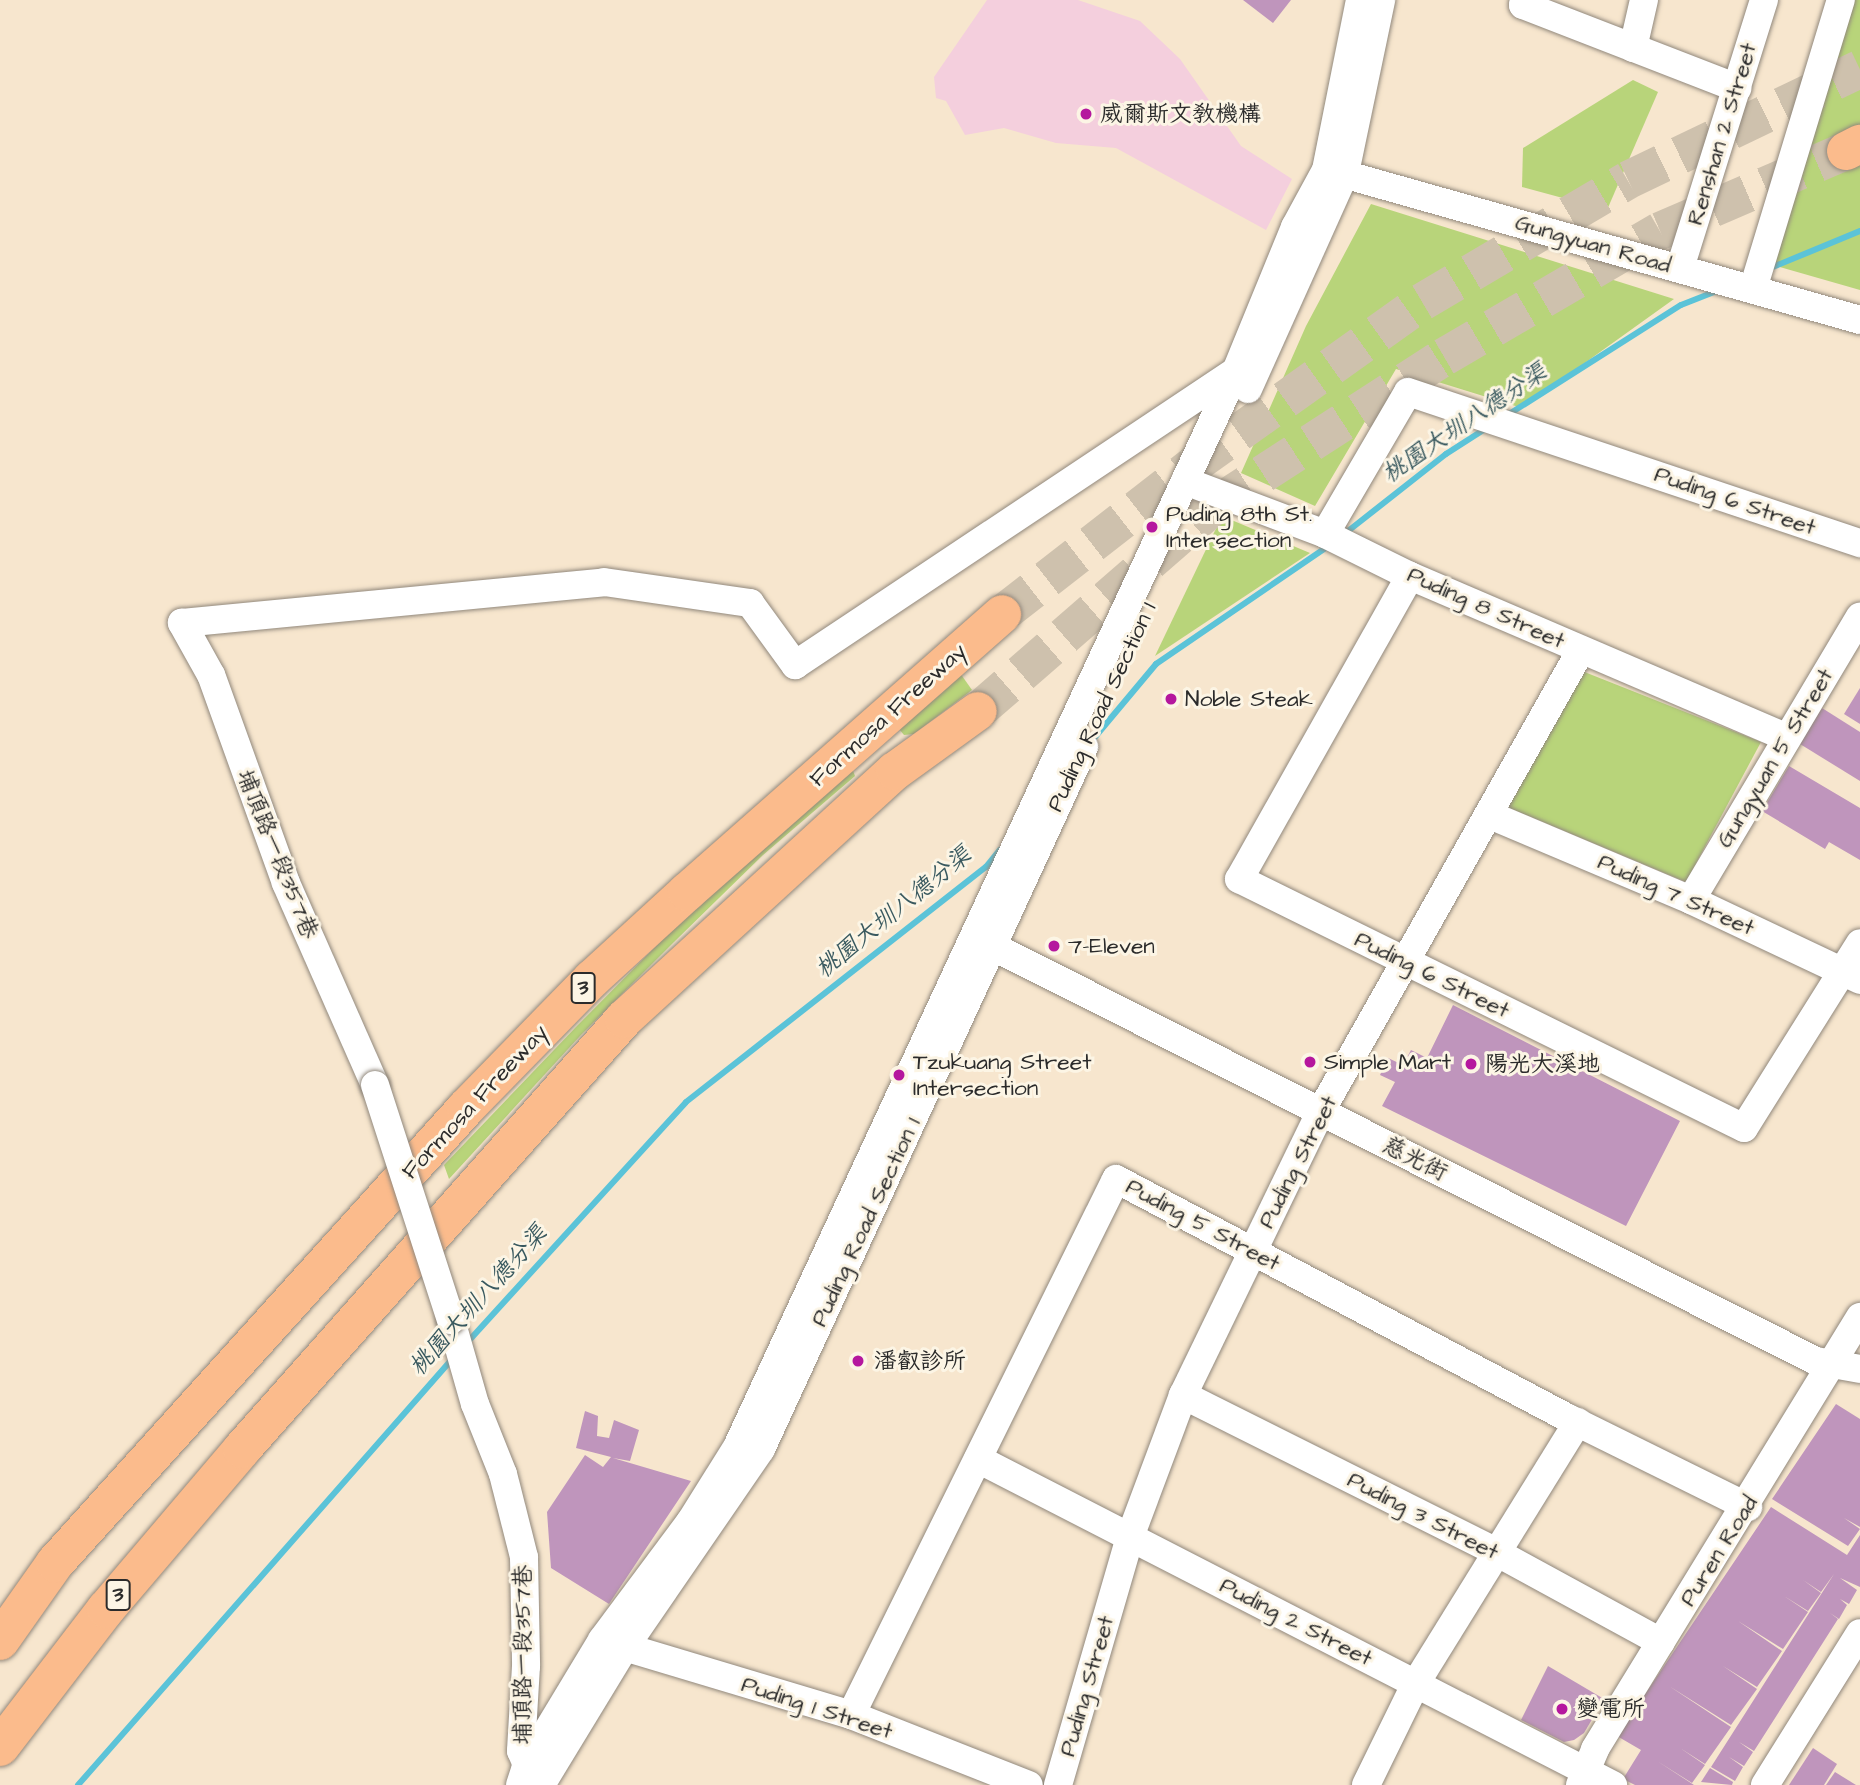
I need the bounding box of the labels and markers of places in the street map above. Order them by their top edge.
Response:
place label: 威爾斯文教機構 [1100,100,1261,128]
marker: 威爾斯文教機構 [1078,106,1094,122]
place label: Puding 8th St. Intersection [1166,500,1312,554]
marker: Puding 8th St. Intersection [1144,519,1160,535]
place label: Noble Steak [1185,685,1313,713]
marker: Noble Steak [1163,691,1179,707]
place label: 7-Eleven [1068,932,1155,960]
marker: 7-Eleven [1046,938,1062,954]
place label: Tzukuang Street Intersection [913,1048,1091,1102]
place label: Simple Mart [1324,1048,1451,1076]
place label: 陽光大溪地 [1485,1050,1600,1078]
marker: Simple Mart [1302,1054,1318,1070]
marker: 陽光大溪地 [1463,1056,1479,1072]
marker: Tzukuang Street Intersection [891,1067,907,1083]
place label: 潘叡診所 [874,1347,966,1375]
marker: 潘叡診所 [848,1351,868,1371]
place label: 變電所 [1576,1695,1645,1723]
marker: 變電所 [1554,1701,1570,1717]

